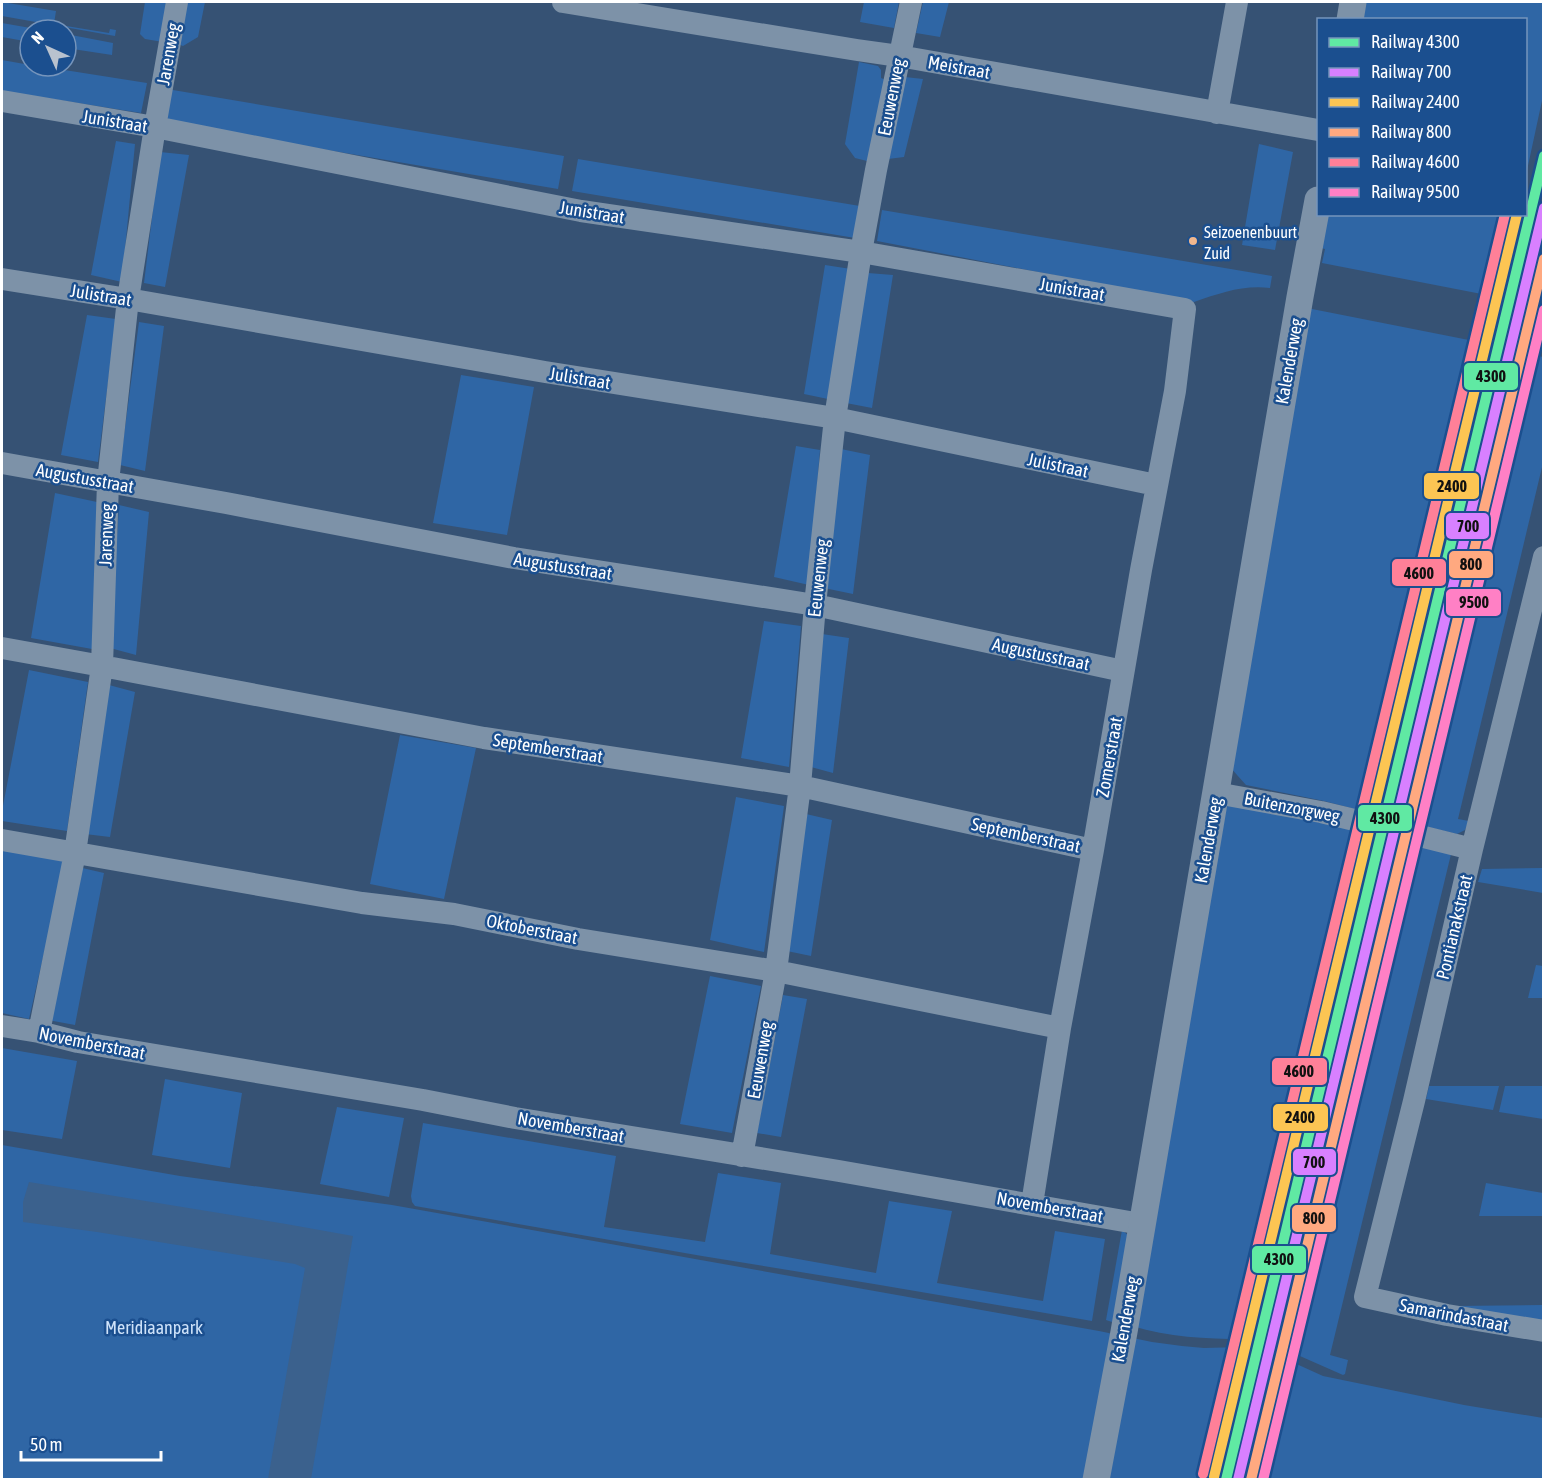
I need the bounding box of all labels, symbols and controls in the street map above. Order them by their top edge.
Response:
north arrow [18,18,78,78]
legend [1317,18,1527,216]
street label: Jarenweg [152,21,184,87]
text: N [28,28,47,47]
text: Railway 4300 [1371,31,1460,52]
street label: Meistraat [926,51,992,83]
street label: Eeuwenweg [873,56,909,138]
text: Railway 700 [1371,61,1451,82]
text: Railway 2400 [1371,91,1460,112]
street label: Junistraat [81,105,149,137]
text: Railway 800 [1371,121,1451,142]
text: Railway 4600 [1371,151,1460,172]
text: Railway 9500 [1371,181,1460,202]
street label: Junistraat [558,196,626,228]
place label: Seizoenenbuurt Zuid [1204,223,1297,262]
marker: Seizoenenbuurt Zuid [1187,235,1199,247]
street label: Junistraat [1038,273,1106,305]
street label: Julistraat [69,280,133,310]
street label: Kalenderweg [1271,316,1307,406]
line badge: 4300 [1463,362,1519,391]
street label: Julistraat [548,363,612,393]
text: 4300 [1475,367,1507,385]
street label: Julistraat [1026,448,1090,482]
street label: Augustusstraat [34,459,136,497]
line badge: 2400 [1423,472,1480,500]
text: 2400 [1437,477,1468,495]
street label: Jarenweg [94,503,118,567]
line badge: 700 [1445,512,1490,540]
text: 700 [1457,517,1480,535]
street label: Eeuwenweg [803,538,833,618]
street label: Augustusstraat [512,548,614,584]
line badge: 800 [1448,550,1494,579]
text: 800 [1460,555,1483,573]
line badge: 4600 [1391,558,1447,587]
text: 4600 [1403,564,1435,582]
line badge: 9500 [1445,588,1502,617]
text: 9500 [1459,593,1490,611]
street label: Augustusstraat [990,633,1092,675]
street label: Zomerstraat [1092,715,1126,799]
street label: Septemberstraat [492,729,604,767]
street label: Buitenzorgweg [1242,787,1342,827]
street label: Kalenderweg [1190,795,1226,885]
line badge: 4300 [1357,804,1413,832]
text: 4300 [1369,809,1401,827]
street label: Septemberstraat [970,813,1082,857]
street label: Pontianakstraat [1432,873,1476,981]
street label: Oktoberstraat [485,910,579,948]
street label: Eeuwenweg [743,1019,777,1100]
street label: Novemberstraat [37,1022,147,1064]
line badge: 4600 [1271,1057,1328,1086]
text: 4600 [1283,1062,1315,1080]
line badge: 2400 [1272,1103,1329,1132]
street label: Novemberstraat [516,1107,626,1147]
text: 2400 [1285,1108,1316,1126]
line badge: 700 [1292,1148,1337,1176]
text: 700 [1303,1153,1326,1171]
street label: Novemberstraat [995,1187,1105,1227]
line badge: 800 [1291,1204,1337,1233]
text: 800 [1303,1209,1326,1227]
line badge: 4300 [1251,1245,1307,1274]
text: 4300 [1263,1250,1295,1268]
street label: Kalenderweg [1107,1274,1143,1364]
street label: Samarindastraat [1398,1294,1510,1336]
park label: Meridiaanpark [105,1317,203,1338]
scale bar [21,1424,160,1462]
text: 50 m [30,1434,62,1455]

